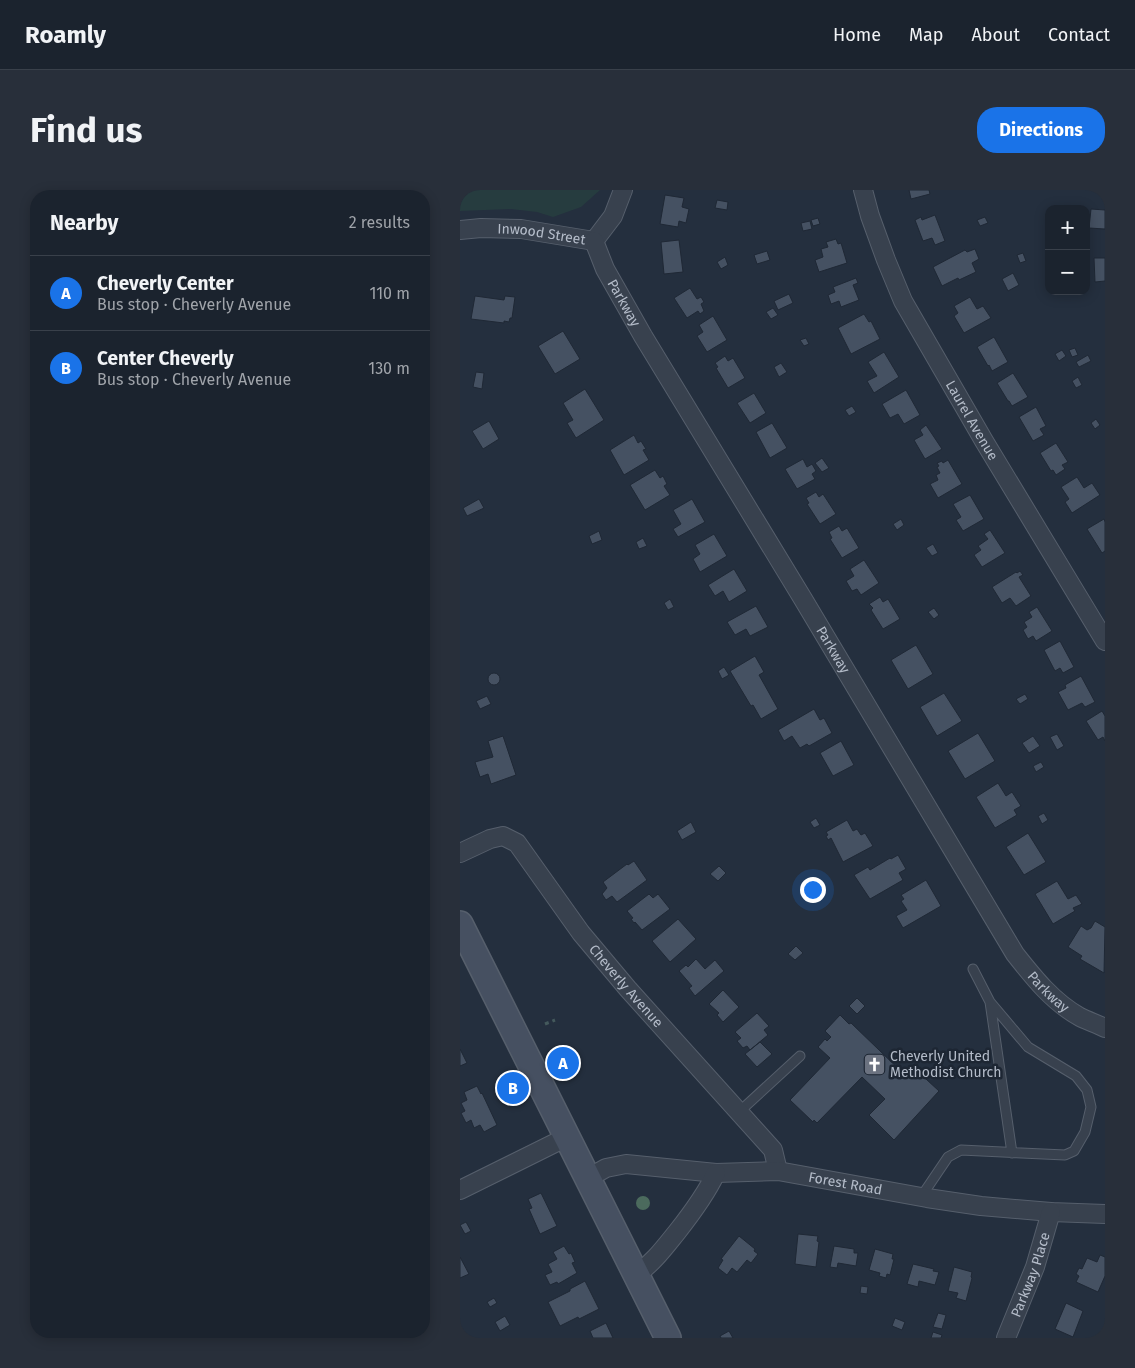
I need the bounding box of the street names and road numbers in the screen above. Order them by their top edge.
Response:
street label: Inwood Street [497,220,588,248]
street label: Parkway [604,276,644,330]
street label: Laurel Avenue [942,377,1002,463]
street label: Parkway [813,623,854,676]
street label: Cheverly Avenue [586,941,667,1031]
street label: Parkway [1024,968,1073,1016]
street label: Forest Road [807,1168,884,1198]
street label: Parkway Place [1007,1230,1053,1320]

